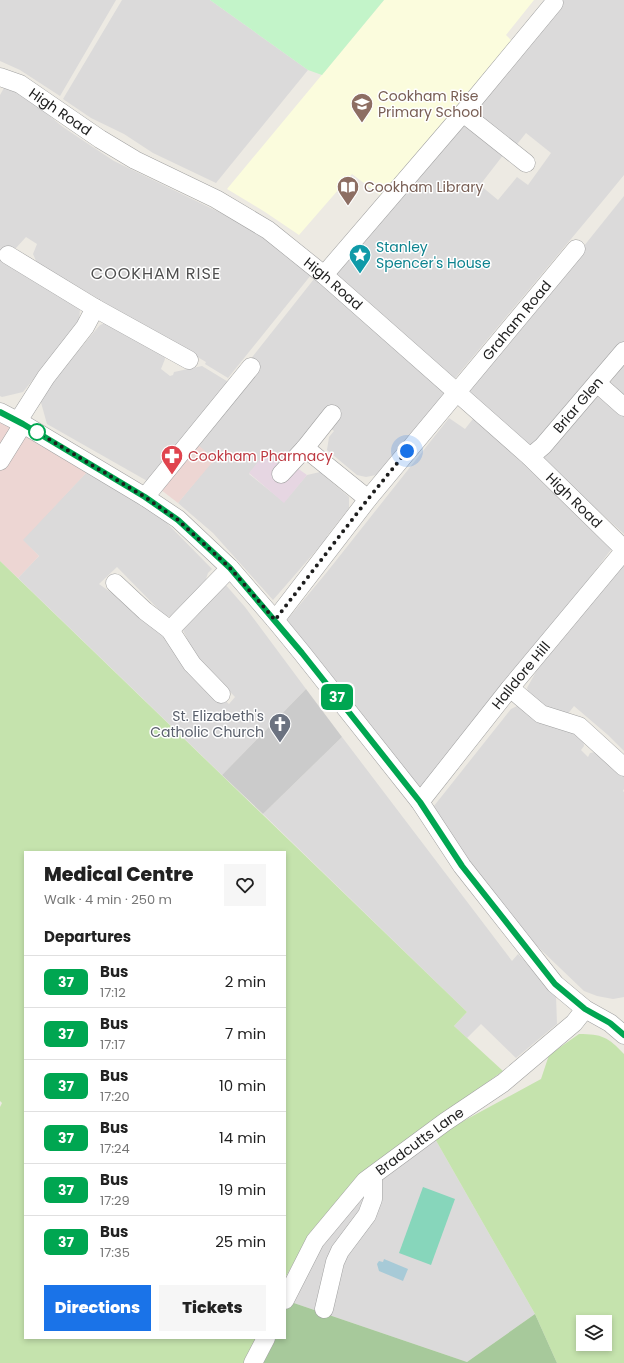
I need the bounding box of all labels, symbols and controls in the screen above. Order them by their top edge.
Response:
street label: High Road [25,83,95,140]
place label: Cookham Rise Primary School [378,86,483,122]
school or university icon: Cookham Rise Primary School [349,91,375,124]
library icon: Cookham Library [335,174,361,207]
place label: Cookham Library [364,177,483,197]
place label: Stanley Spencer's House [376,237,491,273]
place icon: Stanley Spencer's House [347,242,373,275]
street label: High Road [300,253,367,315]
district label: COOKHAM RISE [91,262,221,285]
street label: Graham Road [477,276,556,365]
street label: Briar Glen [548,373,608,437]
unlabelled marker [28,423,46,441]
your location [397,441,417,461]
pharmacy icon: Cookham Pharmacy [159,443,185,476]
place label: Cookham Pharmacy [188,446,333,466]
street label: High Road [541,468,607,532]
street label: Halldore Hill [487,637,555,713]
line badge: 37 [319,684,355,710]
text: 37 [329,687,345,707]
place label: St. Elizabeth's Catholic Church [150,706,264,742]
church icon: St. Elizabeth's Catholic Church [267,711,293,744]
text: Medical Centre [44,861,194,888]
button: heart [224,864,266,906]
text: Walk · 4 min · 250 m [44,890,172,909]
text: Departures [44,926,131,947]
text: Bus [100,961,128,982]
text: 2 min [225,971,266,992]
text: 37 [58,972,74,992]
text: 17:12 [100,983,126,1002]
text: Bus [100,1013,128,1034]
text: 7 min [225,1023,266,1044]
text: 37 [58,1024,74,1044]
text: 17:17 [100,1035,125,1054]
text: Bus [100,1065,128,1086]
text: 10 min [219,1075,266,1096]
text: 37 [58,1076,74,1096]
text: 17:20 [100,1087,130,1106]
street label: Bradcutts Lane [371,1102,468,1180]
text: Bus [100,1117,128,1138]
text: 14 min [219,1127,266,1148]
text: 37 [58,1128,74,1148]
text: 17:24 [100,1139,130,1158]
text: Bus [100,1169,128,1190]
text: 19 min [219,1179,266,1200]
text: 37 [58,1180,74,1200]
text: 17:29 [100,1191,130,1210]
text: Bus [100,1221,128,1242]
text: 25 min [215,1231,266,1252]
text: 37 [58,1232,74,1252]
text: 17:35 [100,1243,130,1262]
button: Directions [44,1285,151,1331]
button: Tickets [159,1285,266,1331]
map controls [576,1315,612,1351]
button: layers [576,1315,612,1351]

